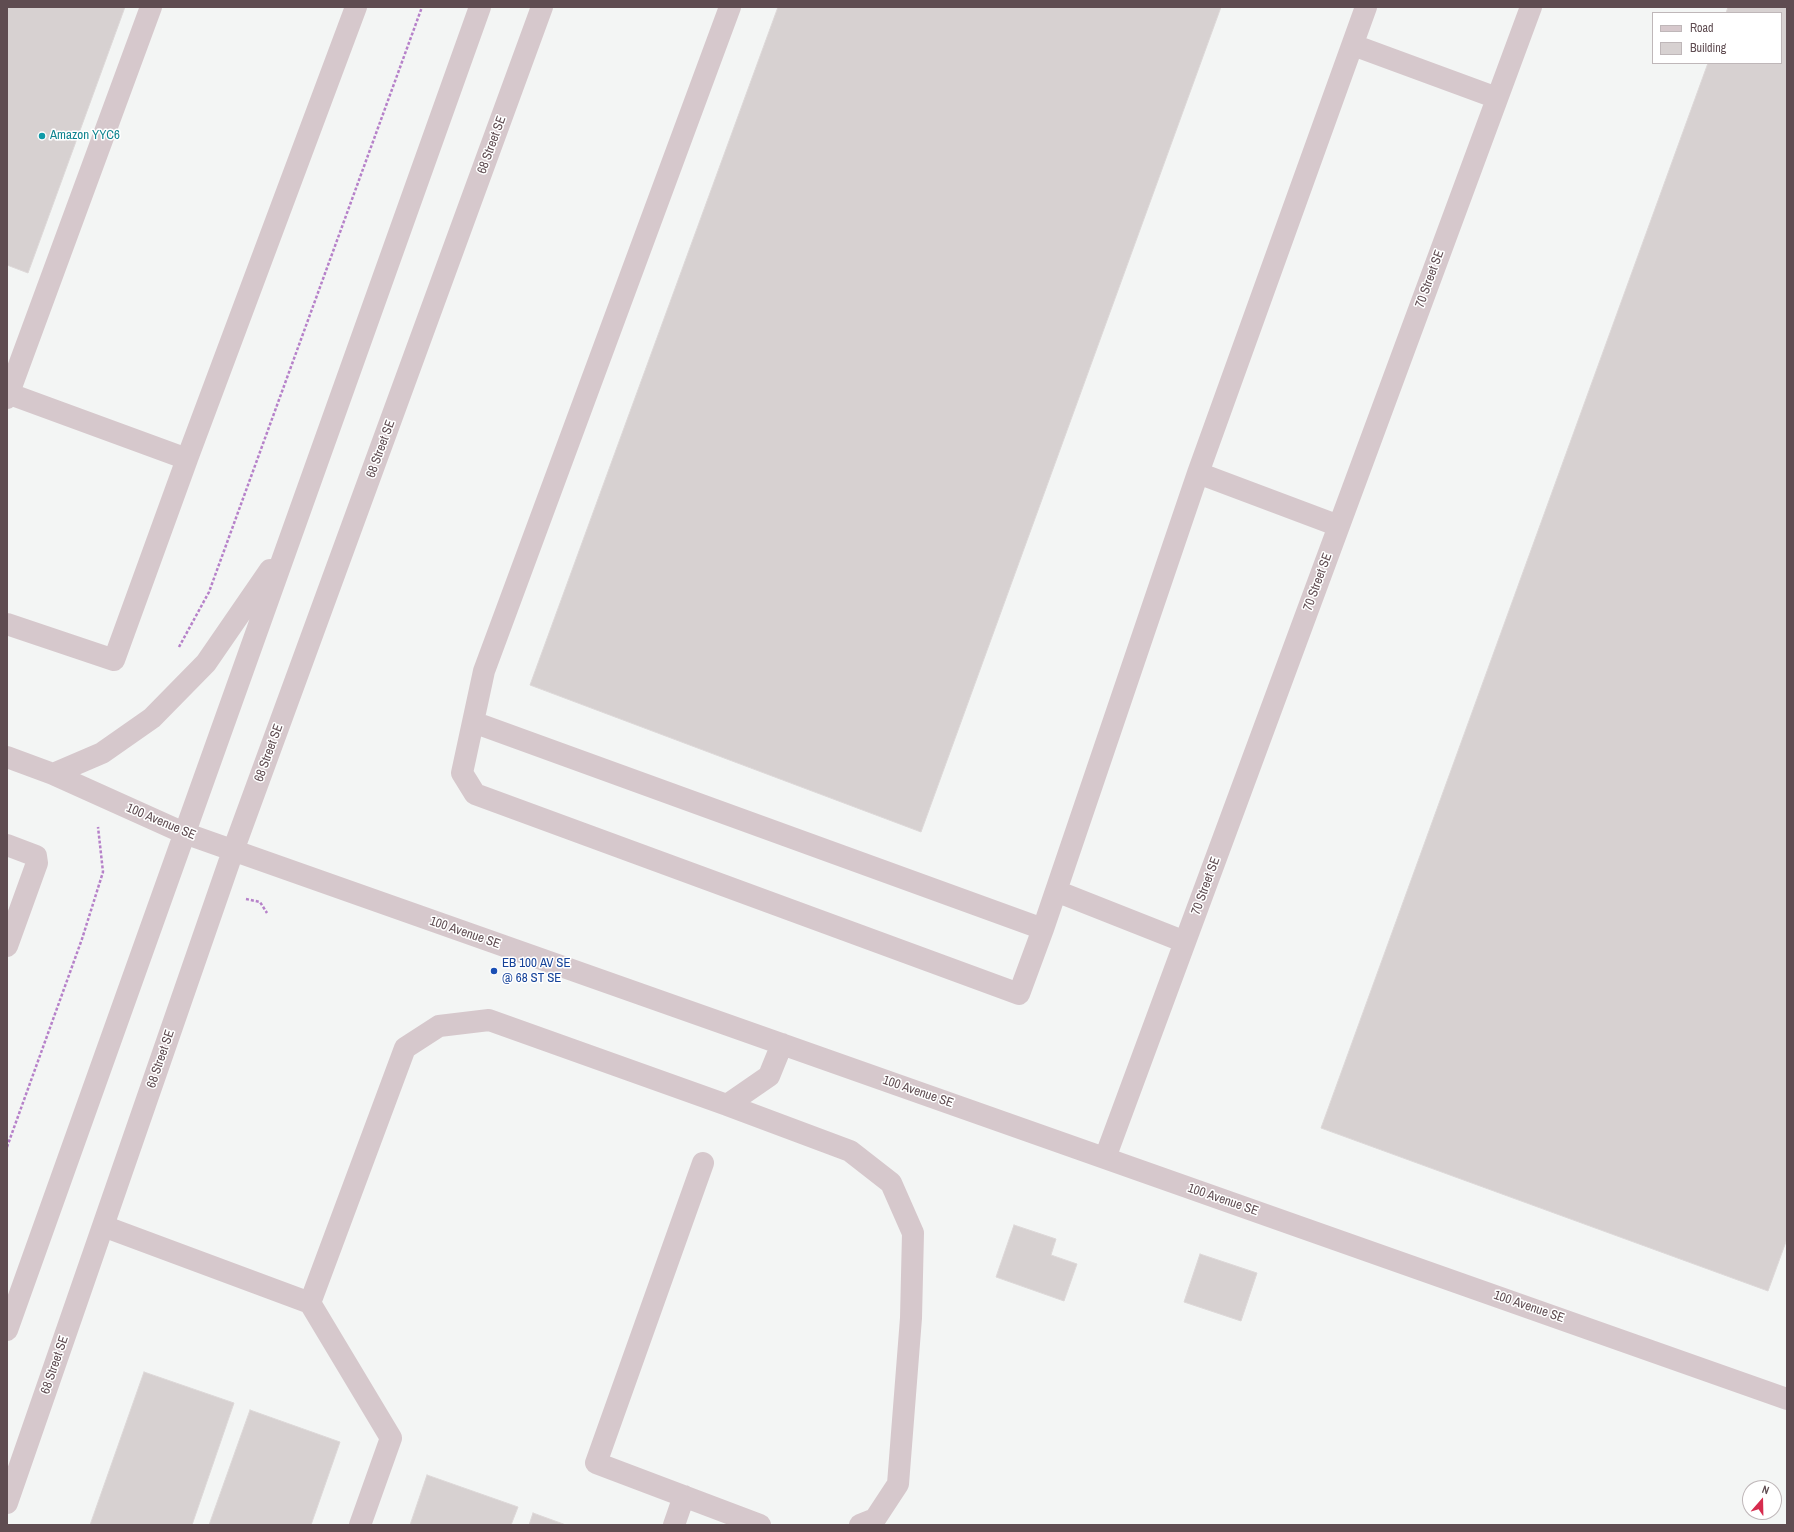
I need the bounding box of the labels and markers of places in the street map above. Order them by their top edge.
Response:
place label: Amazon YYC6 [50,128,120,144]
marker: Amazon YYC6 [37,131,47,141]
place label: EB 100 AV SE @ 68 ST SE [502,956,571,987]
marker: EB 100 AV SE @ 68 ST SE [489,966,499,976]

